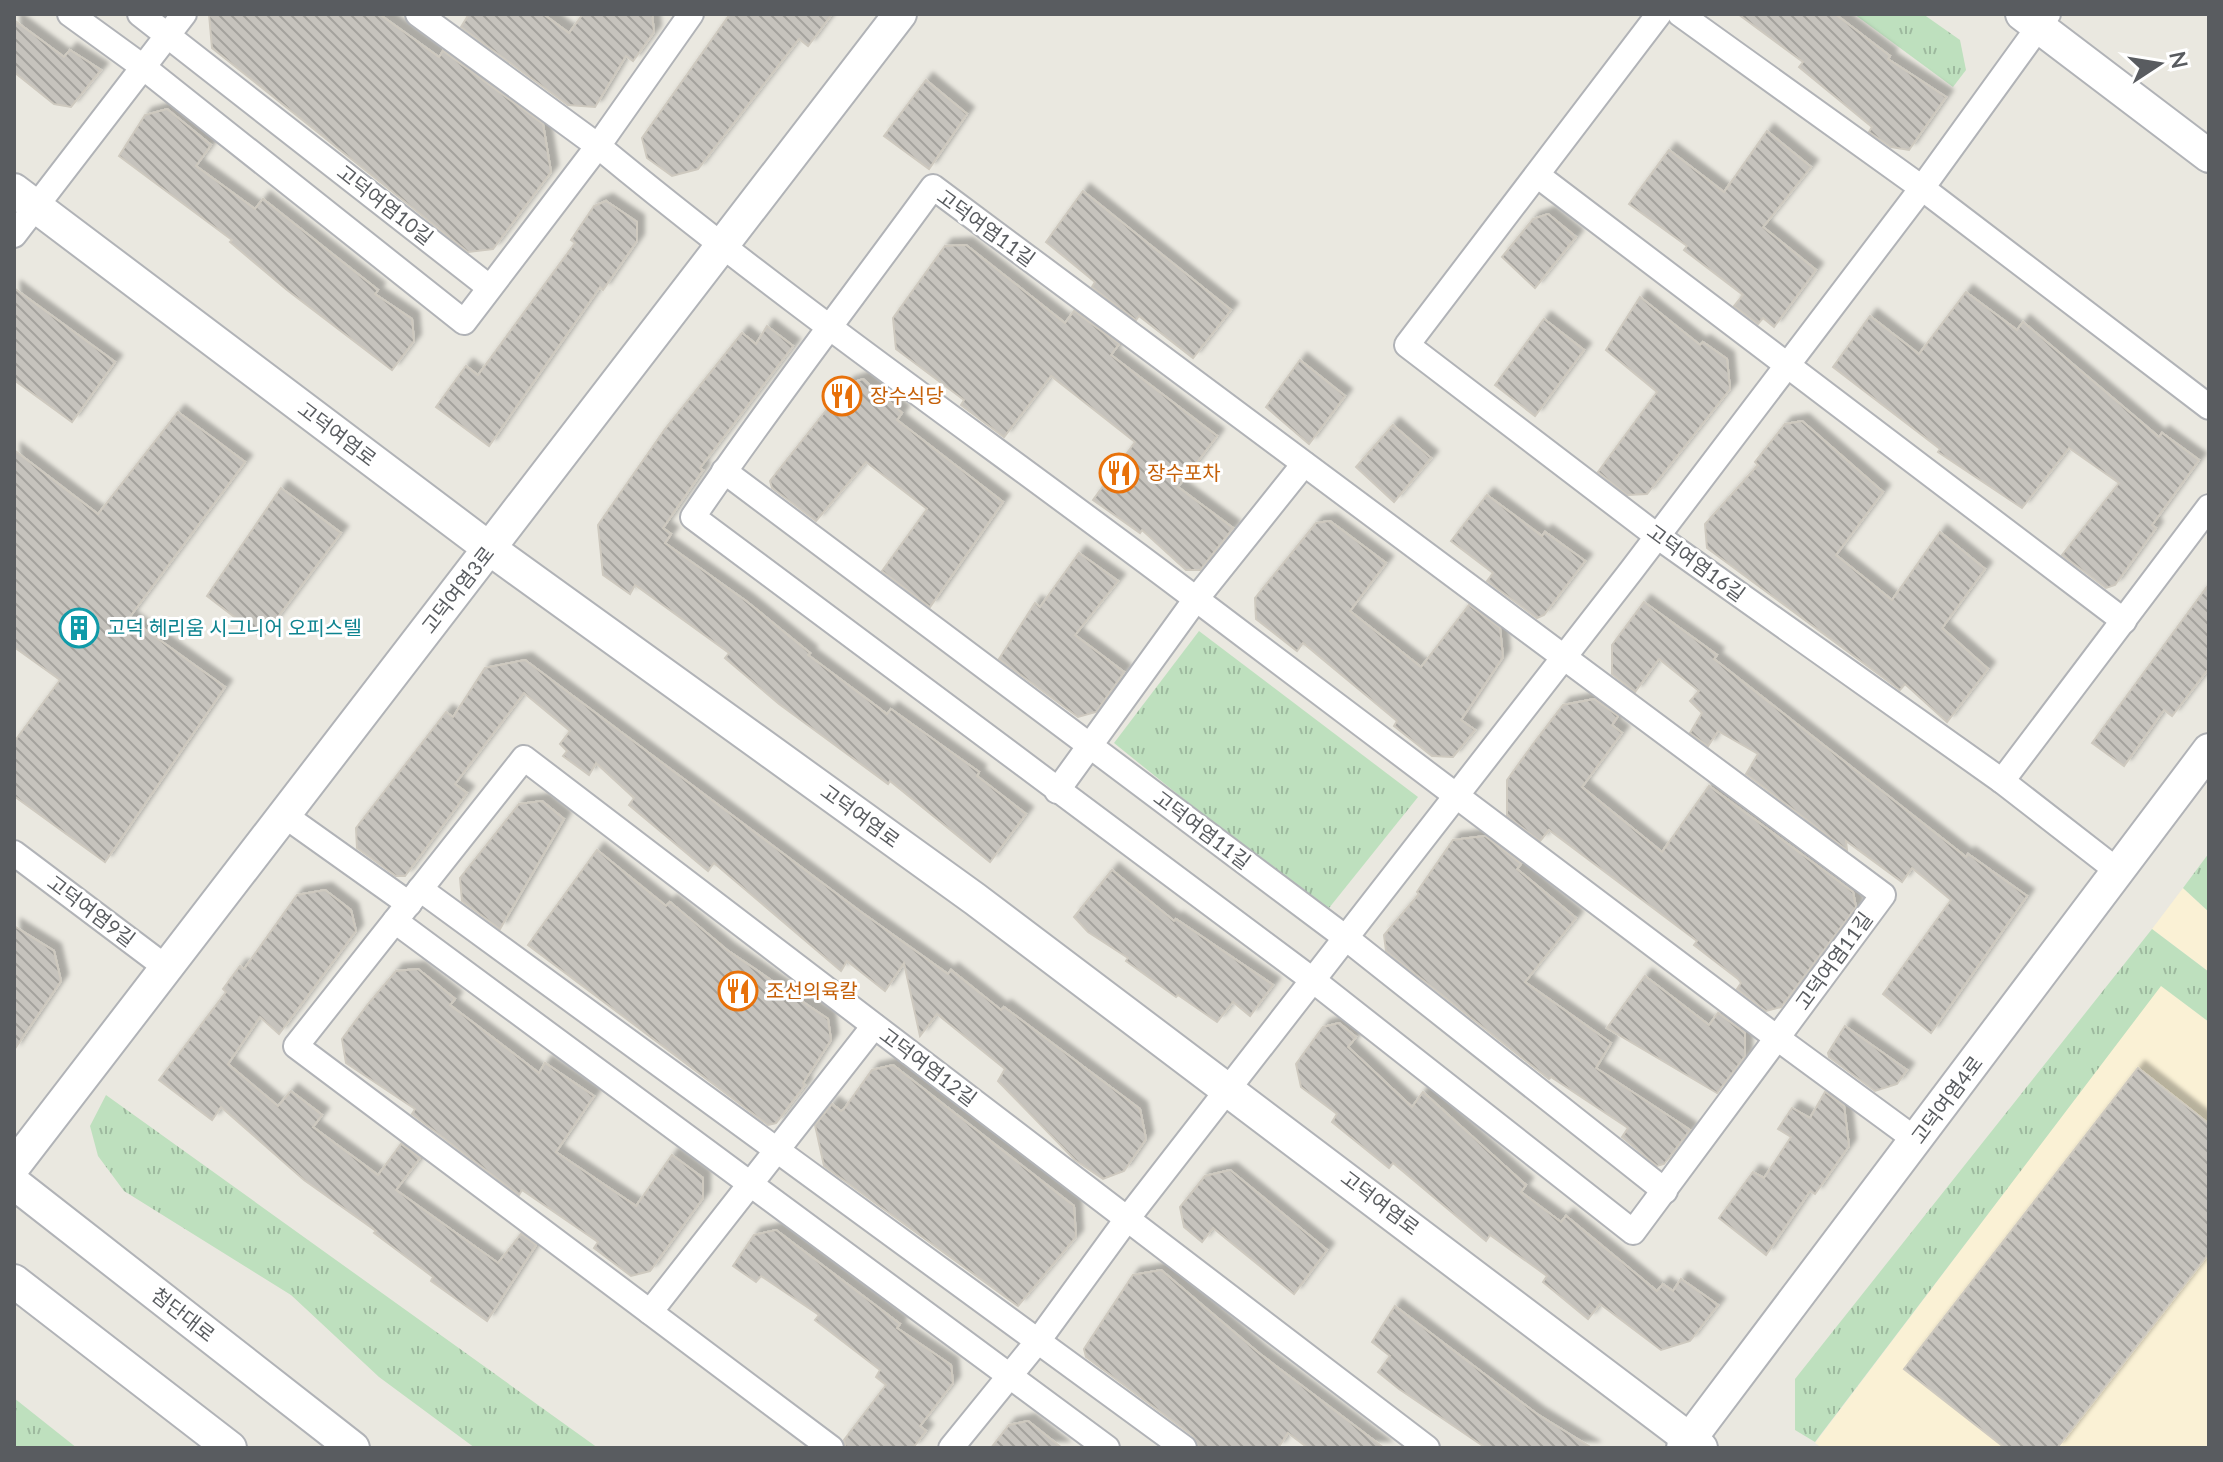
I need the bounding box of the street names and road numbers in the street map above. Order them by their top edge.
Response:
street label: 고덕여염10길 [333,159,438,249]
street label: 고덕여염11길 [933,184,1040,271]
street label: 고덕여염로 [294,396,382,470]
street label: 고덕여염16길 [1643,519,1750,606]
street label: 고덕여염3로 [416,541,499,638]
street label: 고덕여염로 [816,778,905,852]
street label: 고덕여염11길 [1149,785,1256,873]
street label: 고덕여염9길 [43,869,140,951]
street label: 고덕여염11길 [1790,907,1877,1014]
street label: 고덕여염12길 [875,1022,982,1110]
street label: 고덕여염4로 [1905,1051,1987,1148]
street label: 고덕여염로 [1337,1165,1425,1239]
street label: 첨단대로 [147,1282,220,1346]

